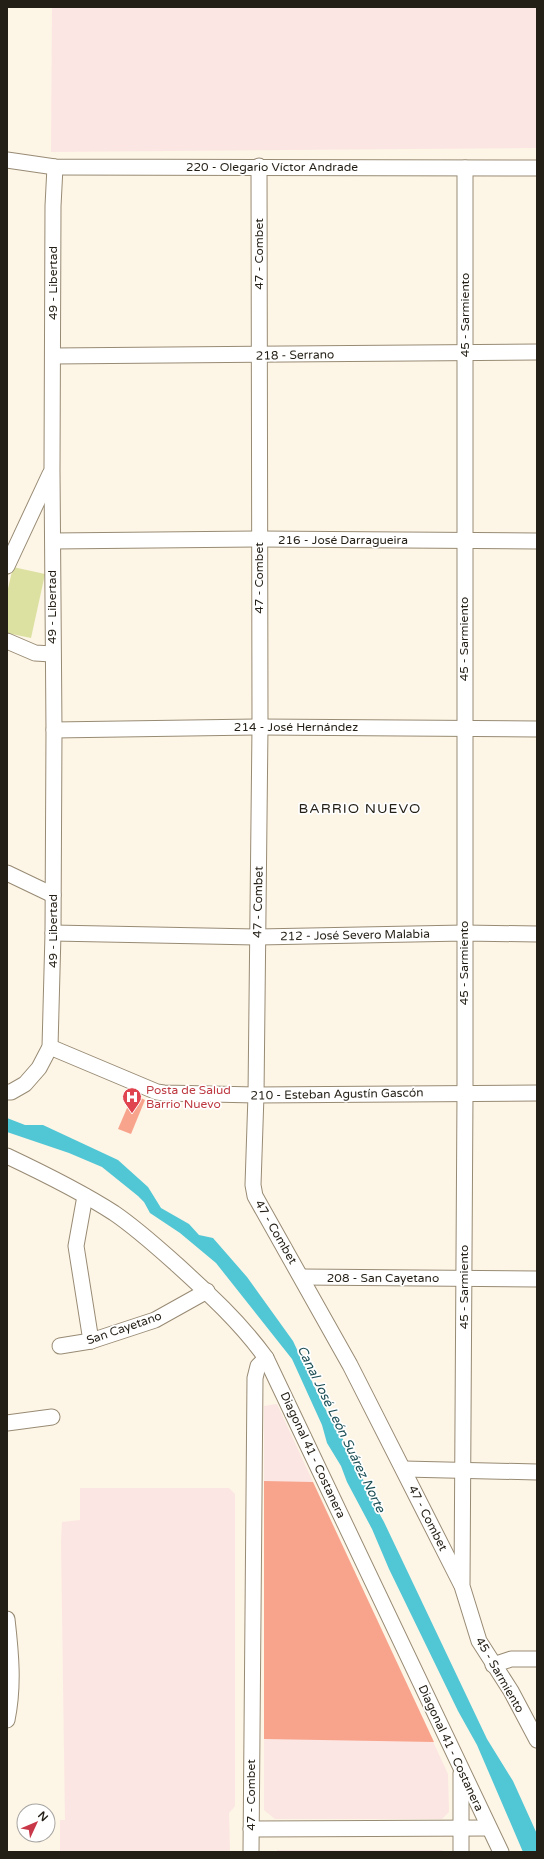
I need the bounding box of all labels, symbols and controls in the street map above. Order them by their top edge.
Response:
street label: 220 - Olegario Víctor Andrade [186,160,358,174]
street label: 47 - Combet [252,218,266,290]
street label: 49 - Libertad [46,246,60,320]
street label: 45 - Sarmiento [458,273,472,357]
street label: 218 - Serrano [256,347,334,363]
street label: 216 - José Darragueira [278,533,408,547]
street label: 47 - Combet [252,542,266,614]
street label: 49 - Libertad [45,570,59,644]
street label: 45 - Sarmiento [457,597,471,681]
street label: 214 - José Hernández [234,720,358,734]
district label: BARRIO NUEVO [299,800,421,817]
street label: 47 - Combet [250,866,266,938]
street label: 49 - Libertad [46,894,60,968]
street label: 45 - Sarmiento [457,921,471,1005]
street label: 212 - José Severo Malabia [280,927,430,943]
place label: Posta de Salud Barrio Nuevo [146,1083,231,1111]
street label: 210 - Esteban Agustín Gascón [250,1085,424,1103]
hospital icon: Posta de Salud Barrio Nuevo [121,1086,143,1114]
street label: 47 - Combet [252,1197,300,1267]
street label: 45 - Sarmiento [457,1245,471,1329]
street label: 208 - San Cayetano [327,1271,439,1285]
street label: San Cayetano [85,1309,163,1347]
water label: Canal José León Suárez Norte [294,1343,389,1516]
street label: Diagonal 41 - Costanera [278,1390,348,1520]
street label: 47 - Combet [406,1483,451,1553]
street label: 45 - Sarmiento [473,1635,527,1715]
street label: Diagonal 41 - Costanera [416,1683,486,1813]
street label: 47 - Combet [244,1759,258,1831]
north arrow [16,1803,56,1843]
text: N [35,1809,51,1824]

